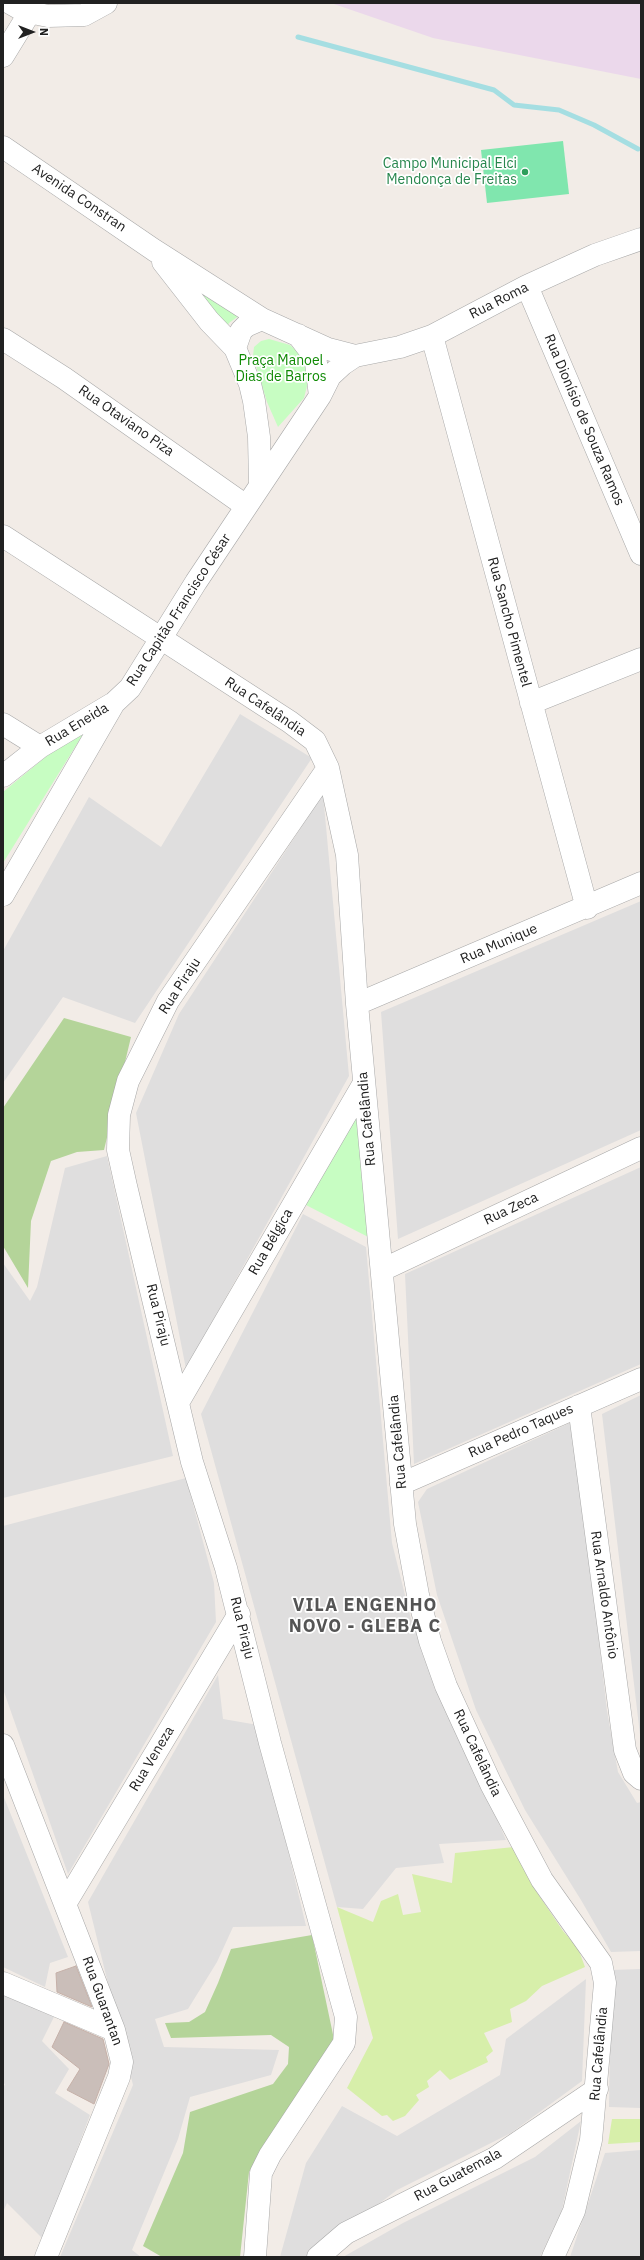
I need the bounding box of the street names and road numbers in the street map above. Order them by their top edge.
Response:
street label: Avenida Constran [29,160,129,236]
street label: Rua Roma [467,279,531,323]
street label: Rua Dionísio de Souza Ramos [540,332,628,508]
street label: Rua Otaviano Piza [75,382,177,460]
street label: Rua Capitão Francisco César [123,531,235,689]
street label: Rua Sancho Pimentel [484,555,534,689]
street label: Rua Cafelândia [221,674,309,740]
street label: Rua Eneida [42,700,112,750]
street label: Rua Munique [458,920,540,968]
street label: Rua Piraju [156,955,204,1017]
street label: Rua Cafelândia [355,1071,379,1167]
street label: Rua Zeca [481,1189,541,1229]
street label: Rua Bélgica [245,1206,297,1278]
street label: Rua Piraju [142,1282,174,1348]
street label: Rua Cafelândia [386,1394,410,1490]
street label: Rua Pedro Taques [466,1400,576,1462]
street label: Rua Arnaldo Antônio [587,1530,621,1660]
street label: Rua Piraju [226,1595,258,1661]
street label: Rua Cafelândia [449,1707,505,1799]
street label: Rua Veneza [126,1723,178,1795]
street label: Rua Guarantan [78,1954,126,2048]
street label: Rua Cafelândia [587,2006,611,2102]
street label: Rua Guatemala [412,2145,504,2205]

